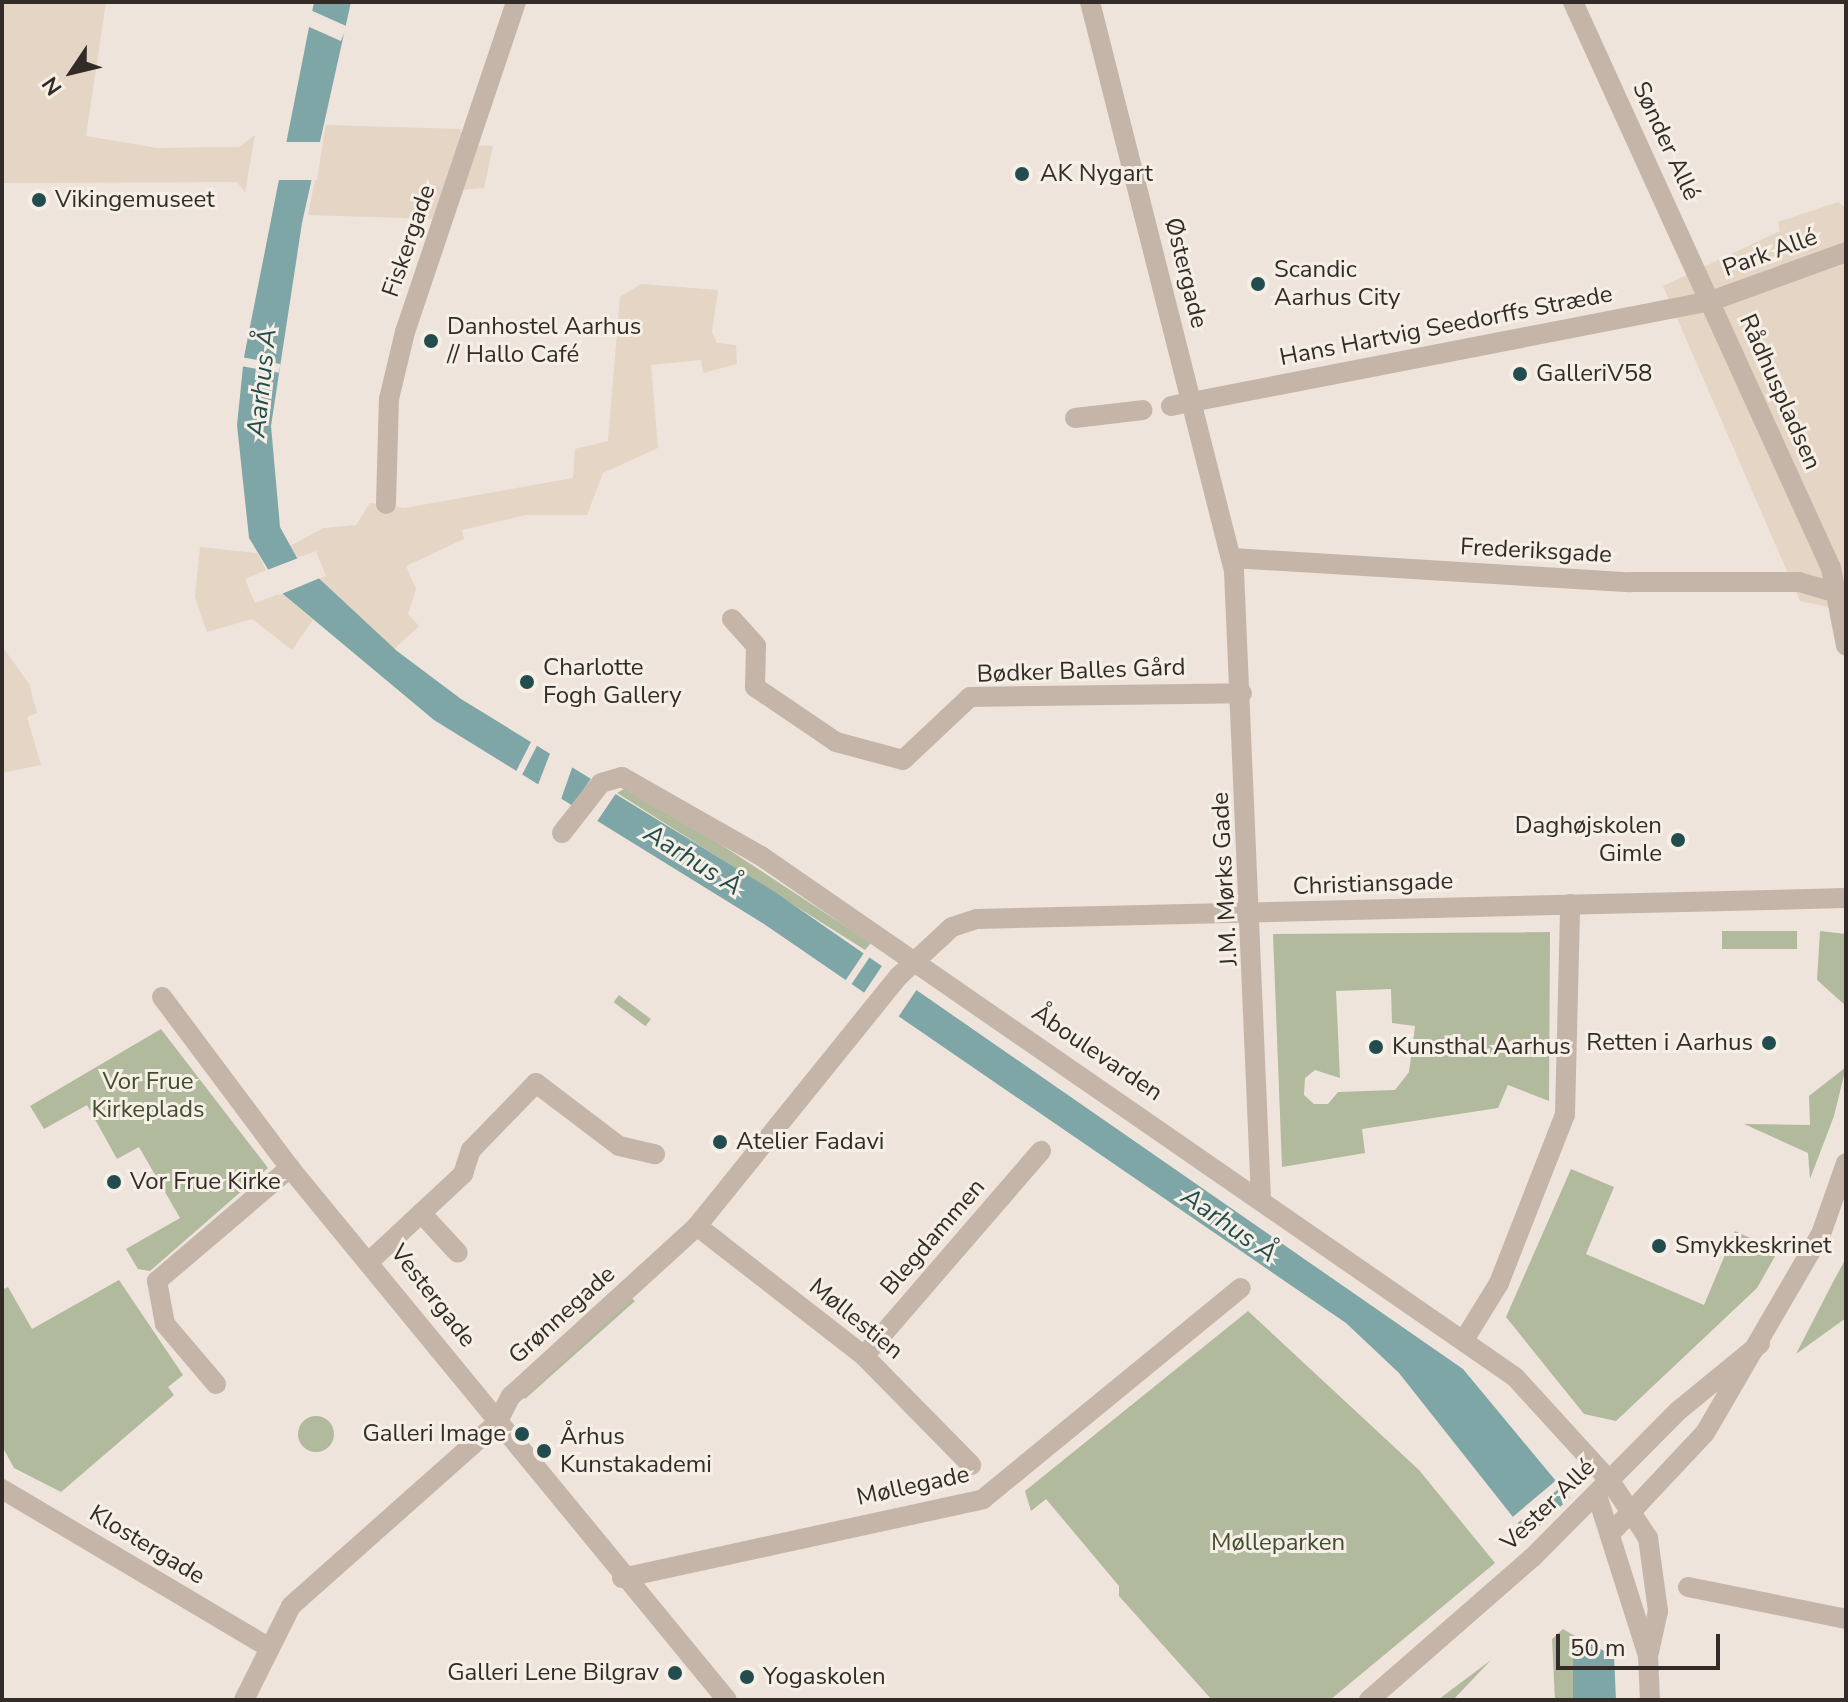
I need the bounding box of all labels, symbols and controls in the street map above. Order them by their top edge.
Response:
north arrow [32,32,112,112]
text: N [35,70,69,101]
street label: Sønder Allé [1626,77,1706,205]
place label: AK Nygart [1040,160,1153,188]
marker: AK Nygart [1011,163,1033,185]
street label: Fiskergade [376,181,442,301]
place label: Vikingemuseet [55,186,215,214]
marker: Vikingemuseet [30,191,48,209]
street label: Østergade [1158,215,1214,331]
street label: Park Allé [1719,223,1821,283]
place label: Scandic Aarhus City [1274,256,1400,312]
marker: Scandic Aarhus City [1249,275,1267,293]
street label: Hans Hartvig Seedorffs Stræde [1277,280,1615,372]
street label: Rådhuspladsen [1733,310,1827,474]
place label: Danhostel Aarhus // Hallo Café [447,313,641,369]
water label: Aarhus Å [241,327,283,439]
marker: Danhostel Aarhus // Hallo Café [422,332,440,350]
place label: GalleriV58 [1536,360,1652,388]
marker: GalleriV58 [1511,365,1529,383]
street label: Frederiksgade [1459,533,1613,569]
street label: Bødker Balles Gård [976,653,1186,689]
place label: Charlotte Fogh Gallery [543,654,682,710]
marker: Charlotte Fogh Gallery [518,673,536,691]
street label: J.M. Mørks Gade [1206,791,1244,967]
place label: Daghøjskolen Gimle [1515,812,1662,868]
water label: Aarhus Å [638,818,748,902]
marker: Daghøjskolen Gimle [1669,831,1687,849]
street label: Christiansgade [1292,867,1454,901]
street label: Åboulevarden [1026,999,1168,1107]
place label: Retten i Aarhus [1586,1029,1753,1057]
place label: Kunsthal Aarhus [1392,1033,1571,1061]
marker: Retten i Aarhus [1760,1034,1778,1052]
marker: Kunsthal Aarhus [1367,1038,1385,1056]
park label: Vor Frue Kirkeplads [92,1068,204,1124]
place label: Atelier Fadavi [736,1128,884,1156]
marker: Atelier Fadavi [711,1133,729,1151]
place label: Vor Frue Kirke [130,1168,281,1196]
marker: Vor Frue Kirke [105,1173,123,1191]
street label: Blegdammen [875,1173,991,1301]
water label: Aarhus Å [1175,1181,1283,1269]
place label: Smykkeskrinet [1675,1232,1831,1260]
marker: Smykkeskrinet [1650,1237,1668,1255]
street label: Vestergade [384,1239,482,1353]
street label: Grønnegade [503,1260,621,1370]
street label: Møllestien [803,1272,909,1366]
place label: Galleri Image [362,1420,506,1448]
place label: Århus Kunstakademi [560,1423,712,1479]
marker: Galleri Image [513,1425,531,1443]
marker: Århus Kunstakademi [535,1442,553,1460]
street label: Vester Allé [1495,1453,1601,1557]
street label: Møllegade [854,1460,972,1512]
street label: Klostergade [84,1499,210,1591]
park label: Mølleparken [1211,1529,1345,1557]
scale bar [1560,1618,1724,1668]
text: 50 m [1570,1632,1626,1664]
place label: Galleri Lene Bilgrav [447,1659,659,1687]
place label: Yogaskolen [763,1663,886,1691]
marker: Galleri Lene Bilgrav [666,1664,684,1682]
marker: Yogaskolen [738,1668,756,1686]

